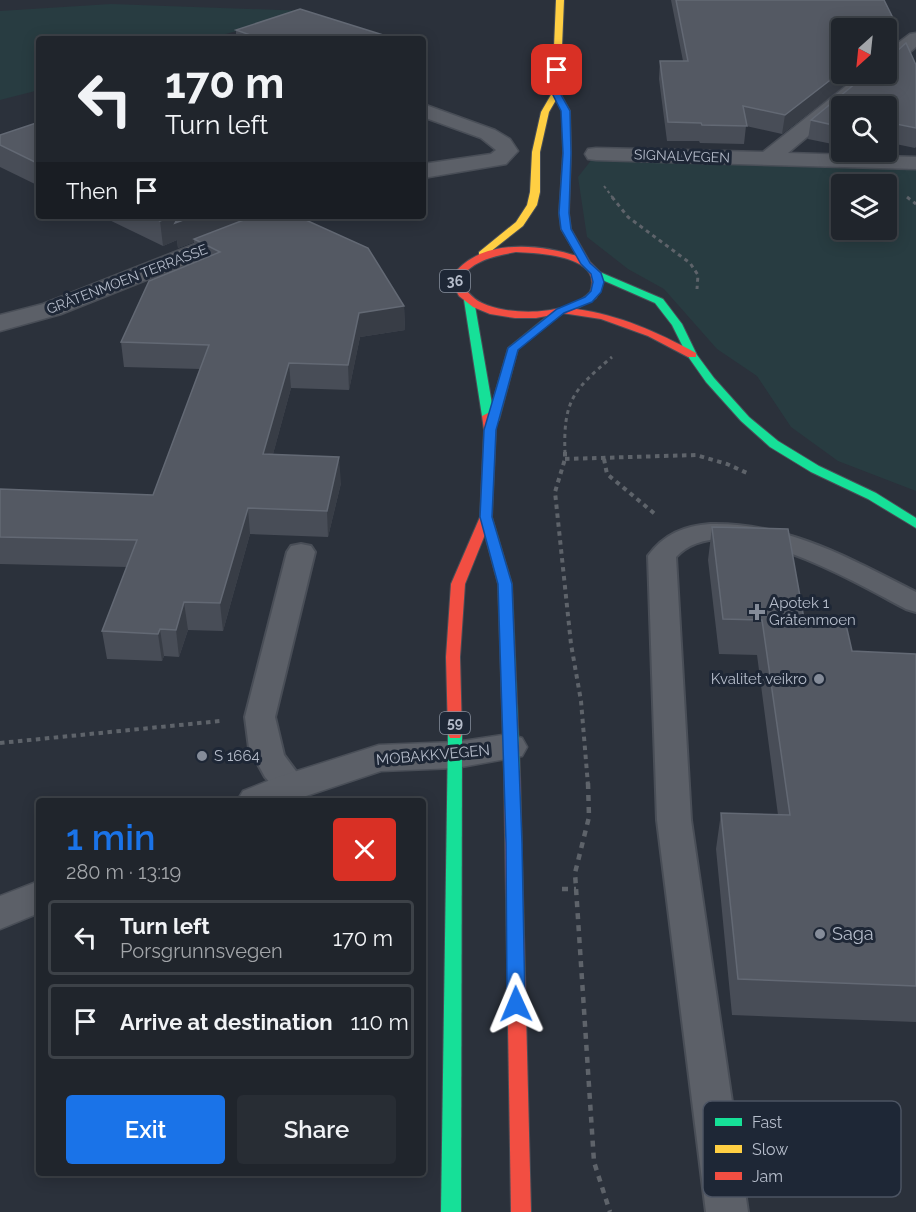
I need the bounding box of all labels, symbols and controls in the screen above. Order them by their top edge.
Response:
north arrow [831,18,897,84]
map controls [831,18,897,240]
pin [531,44,582,95]
icon: arrive [540,53,573,86]
text: 170 m [165,59,284,108]
icon: left [66,60,144,138]
button: search [831,96,897,162]
text: Turn left [165,109,268,140]
street label: SIGNALVEGEN [634,146,730,166]
icon: arrive [130,174,163,207]
button: layers [831,174,897,240]
text: Then [66,178,118,204]
street label: GRÅTENMOEN TERRASSE [44,240,210,317]
road number: 36 [440,270,470,292]
place label: Apotek 1 Gråtenmoen [769,594,856,629]
marker: Apotek 1 Gråtenmoen [750,605,764,619]
place label: Kvalitet veikro [711,670,807,688]
marker: Kvalitet veikro [812,672,826,686]
road number: 59 [440,712,470,734]
street label: MOBAKKVEGEN [375,741,491,769]
place label: S 1664 [214,747,260,765]
marker: S 1664 [195,749,209,763]
text: 1 min [66,816,155,858]
button: close [333,818,396,881]
text: 280 m · 13:19 [66,860,181,884]
text: Turn left [120,913,210,939]
icon: left [69,921,102,954]
place label: Saga [832,923,874,944]
text: 170 m [333,925,393,951]
marker: Saga [813,927,827,941]
text: Porsgrunnsvegen [120,939,283,963]
position arrow [484,972,548,1036]
icon: arrive [69,1005,102,1038]
text: Arrive at destination [120,1009,333,1035]
text: 110 m [351,1009,409,1035]
button: Exit [66,1095,225,1164]
button: Share [237,1095,396,1164]
legend [703,1101,901,1197]
text: Fast [752,1113,783,1132]
text: Slow [752,1140,788,1159]
text: Jam [752,1167,783,1186]

